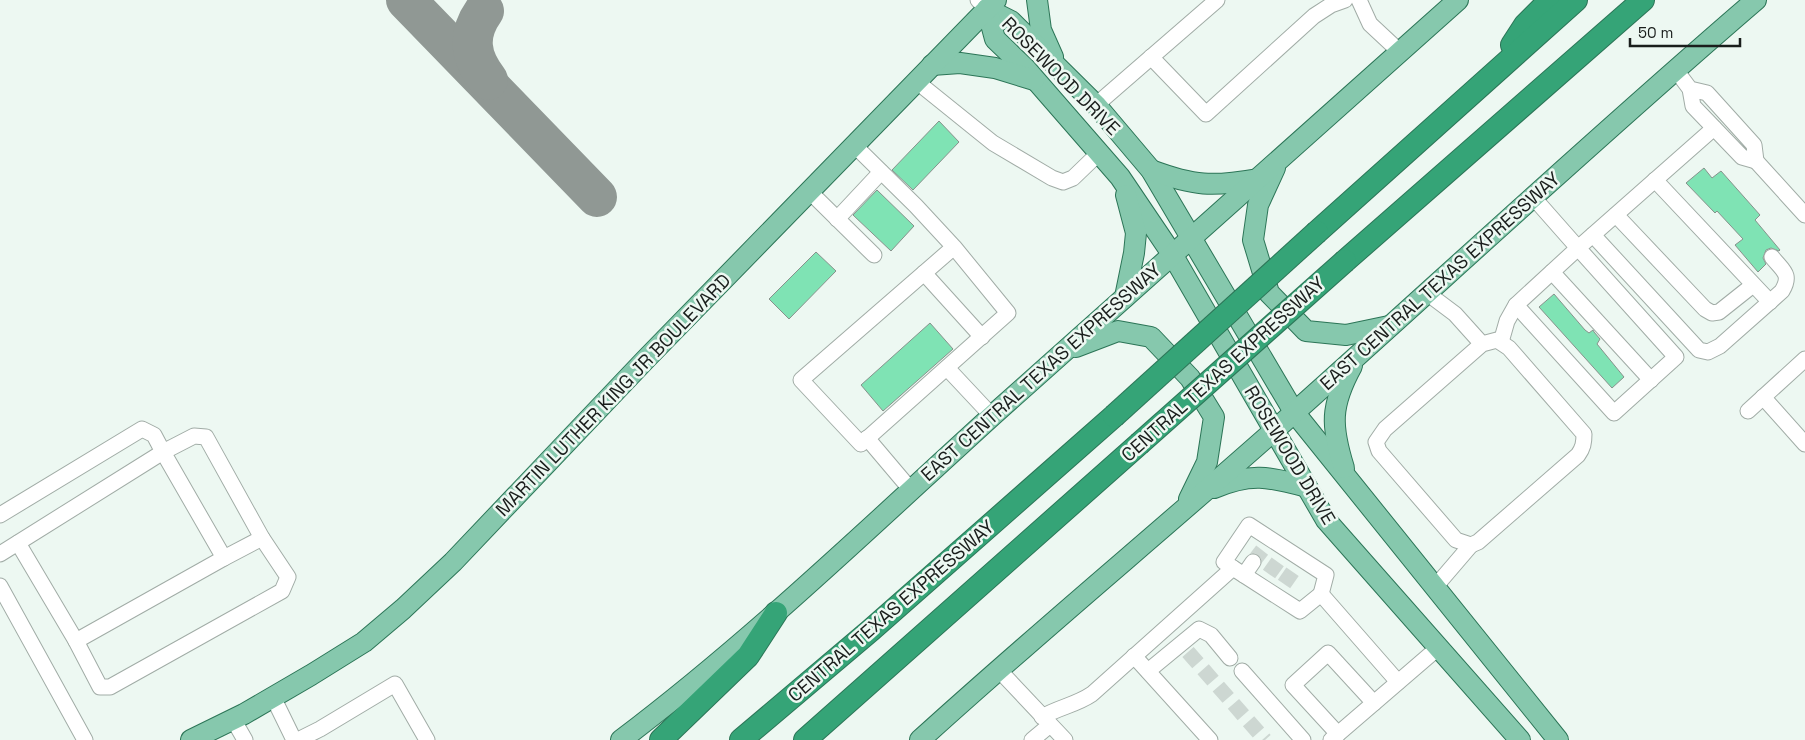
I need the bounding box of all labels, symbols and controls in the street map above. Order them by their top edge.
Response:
street label: ROSEWOOD DRIVE [996,11,1126,141]
scale bar [1630,15,1740,47]
text: 50 m [1638,23,1673,42]
street label: EAST CENTRAL TEXAS EXPRESSWAY [1315,166,1566,396]
street label: EAST CENTRAL TEXAS EXPRESSWAY [916,257,1167,487]
street label: MARTIN LUTHER KING JR BOULEVARD [490,268,736,522]
street label: CENTRAL TEXAS EXPRESSWAY [1116,271,1330,467]
street label: ROSEWOOD DRIVE [1239,381,1341,529]
street label: CENTRAL TEXAS EXPRESSWAY [782,514,1000,708]

